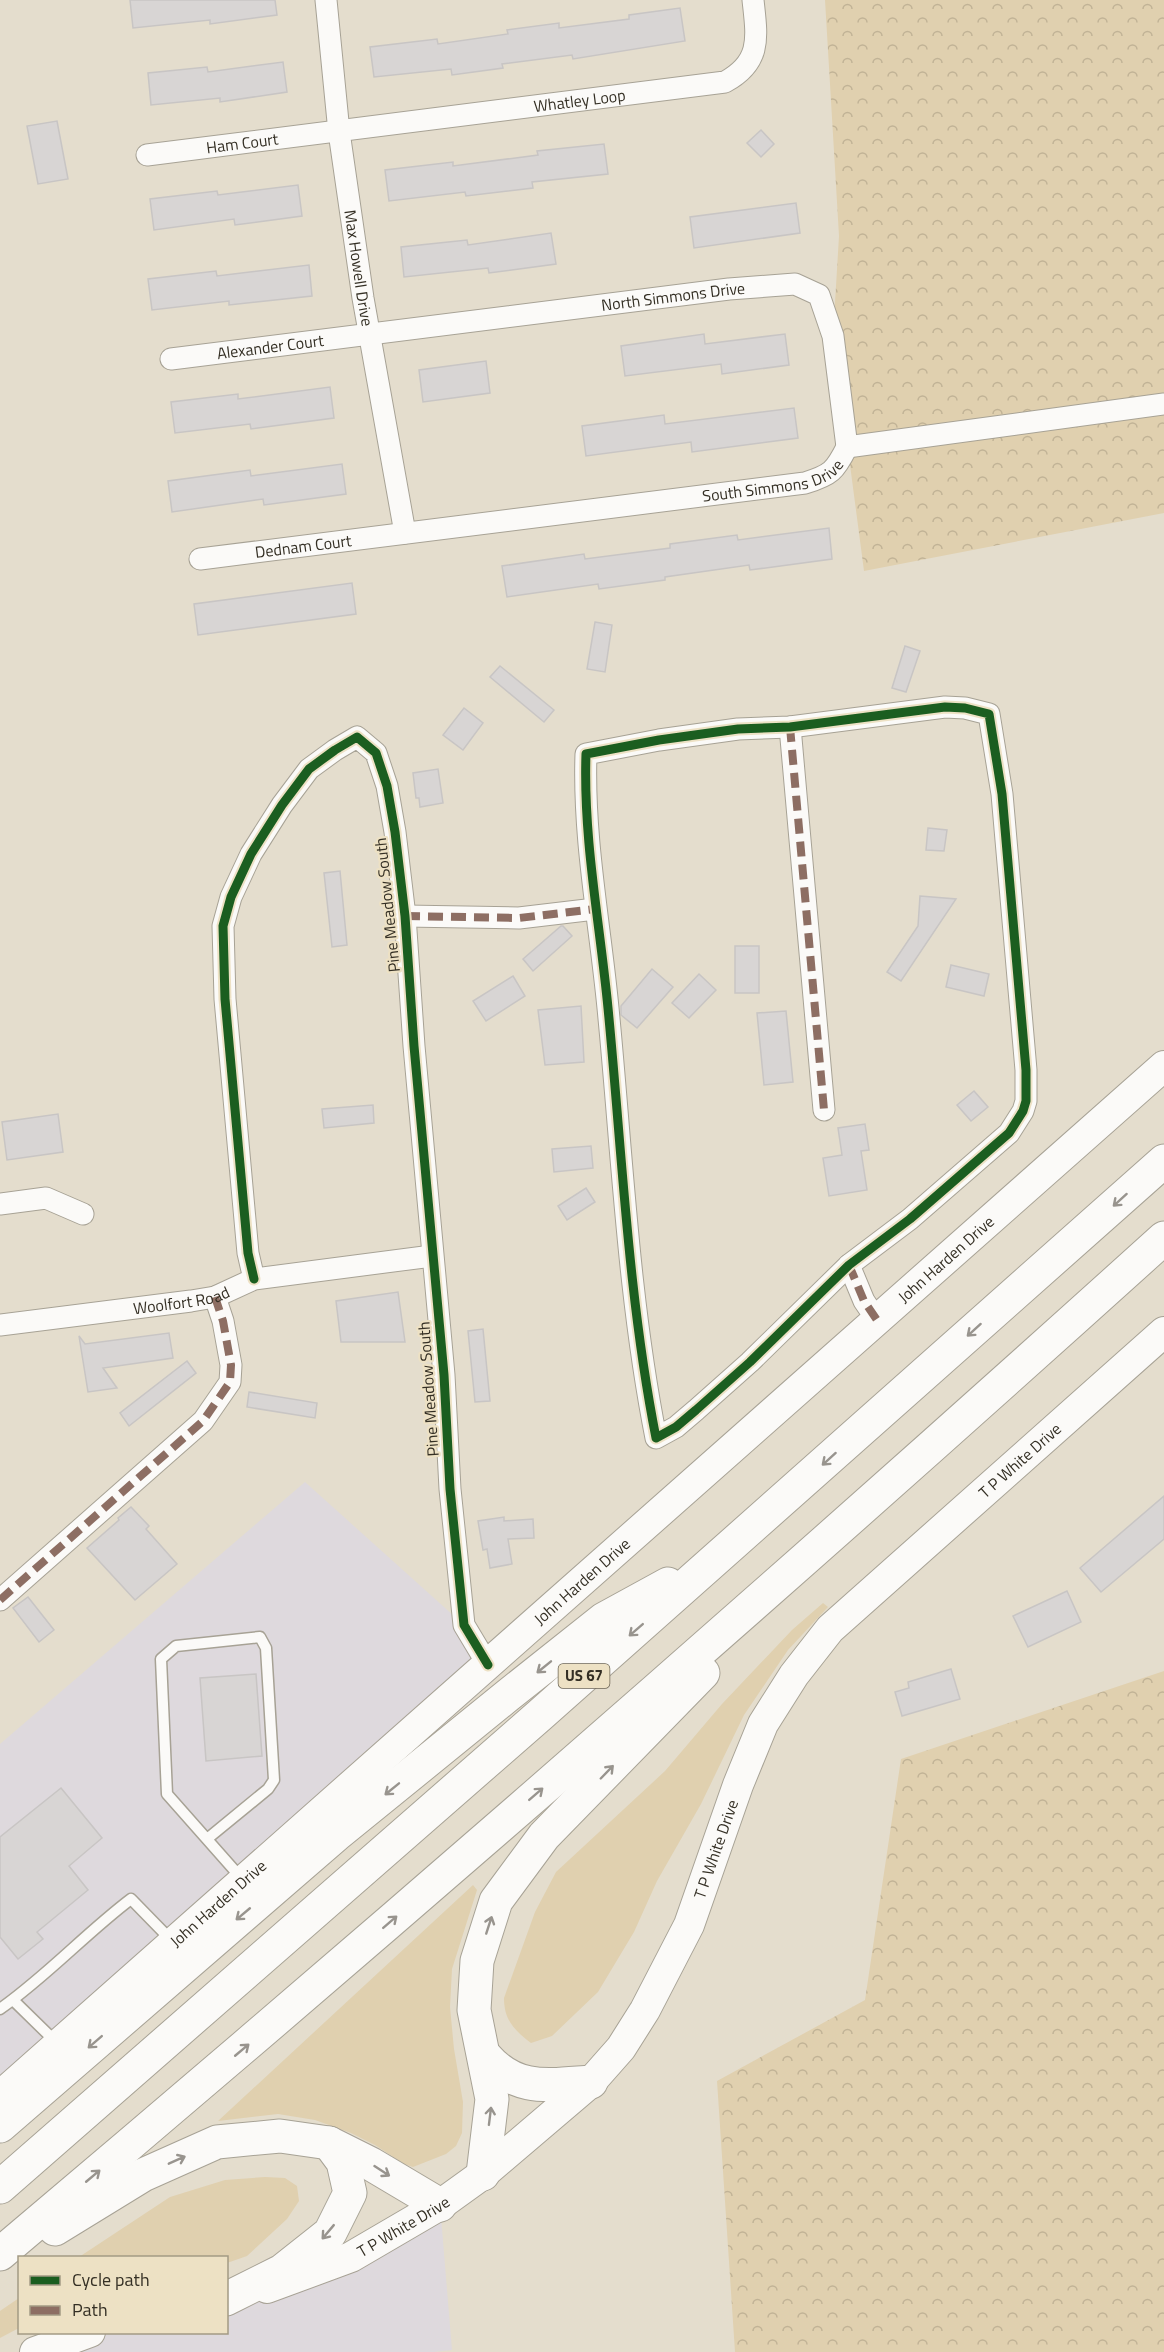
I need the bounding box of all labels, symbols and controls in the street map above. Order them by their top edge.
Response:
street label: Whatley Loop [532,83,627,118]
street label: Ham Court [205,126,280,159]
street label: Max Howell Drive [338,208,380,328]
street label: North Simmons Drive [600,276,746,317]
street label: Alexander Court [215,328,325,365]
street label: South Simmons Drive [701,454,849,508]
street label: Dednam Court [254,528,353,564]
street label: Pine Meadow South [368,837,406,973]
one-way arrow [1113,1193,1128,1207]
street label: John Harden Drive [892,1210,999,1308]
street label: Woolfort Road [132,1280,234,1320]
street label: Pine Meadow South [411,1321,445,1457]
one-way arrow [967,1323,982,1337]
street label: T P White Drive [973,1417,1066,1504]
one-way arrow [822,1452,837,1466]
street label: John Harden Drive [528,1532,635,1630]
one-way arrow [628,1623,643,1637]
one-way arrow [536,1660,552,1673]
road number: US 67 [558,1664,610,1688]
one-way arrow [599,1765,614,1780]
one-way arrow [384,1783,400,1796]
one-way arrow [528,1787,543,1801]
street label: T P White Drive [687,1796,744,1902]
street label: John Harden Drive [164,1854,271,1952]
one-way arrow [235,1908,251,1921]
one-way arrow [381,1916,397,1930]
one-way arrow [484,1916,495,1935]
one-way arrow [88,2035,103,2049]
one-way arrow [234,2043,250,2056]
one-way arrow [485,2106,496,2126]
one-way arrow [168,2153,186,2165]
one-way arrow [373,2165,390,2177]
one-way arrow [85,2169,101,2182]
street label: T P White Drive [352,2190,454,2263]
one-way arrow [322,2223,336,2239]
legend [18,2256,228,2334]
text: Cycle path [72,2266,150,2293]
text: Path [72,2296,108,2323]

